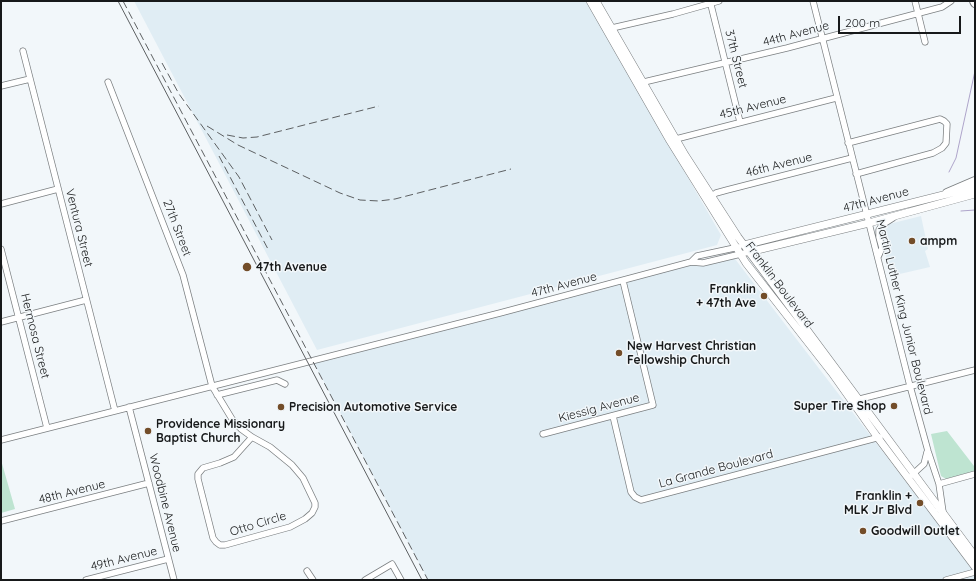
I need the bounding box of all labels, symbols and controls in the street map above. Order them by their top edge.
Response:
scale bar [840,8,963,34]
text: 200 m [845,15,880,30]
street label: 44th Avenue [761,18,831,50]
street label: 37th Street [722,28,750,90]
street label: 45th Avenue [718,92,788,122]
street label: 46th Avenue [744,150,814,180]
street label: 47th Avenue [842,184,910,216]
street label: Ventura Street [62,187,96,269]
street label: 27th Street [160,198,194,258]
street label: Martin Luther King Junior Boulevard [873,218,935,416]
place label: ampm [920,234,957,248]
marker: ampm [907,236,917,246]
street label: Franklin Boulevard [742,239,816,331]
place label: 47th Avenue [256,260,327,274]
marker: 47th Avenue [241,261,253,273]
street label: 47th Avenue [530,269,598,301]
place label: Franklin + 47th Ave [696,282,756,310]
marker: Franklin + 47th Ave [759,291,769,301]
street label: Hermosa Street [17,292,53,380]
place label: New Harvest Christian Fellowship Church [627,339,756,367]
marker: New Harvest Christian Fellowship Church [614,348,624,358]
street label: Kiessig Avenue [557,390,641,426]
place label: Super Tire Shop [794,399,886,413]
place label: Precision Automotive Service [289,400,457,414]
marker: Super Tire Shop [889,401,899,411]
marker: Precision Automotive Service [276,402,286,412]
place label: Providence Missionary Baptist Church [156,417,285,445]
marker: Providence Missionary Baptist Church [143,426,153,436]
street label: La Grande Boulevard [657,447,775,491]
street label: Woodbine Avenue [146,452,184,554]
street label: 48th Avenue [37,477,107,507]
place label: Franklin + MLK Jr Blvd [844,489,912,517]
marker: Franklin + MLK Jr Blvd [915,498,925,508]
street label: Otto Circle [228,509,288,539]
place label: Goodwill Outlet [871,524,960,538]
marker: Goodwill Outlet [858,526,868,536]
street label: 49th Avenue [89,544,159,574]

